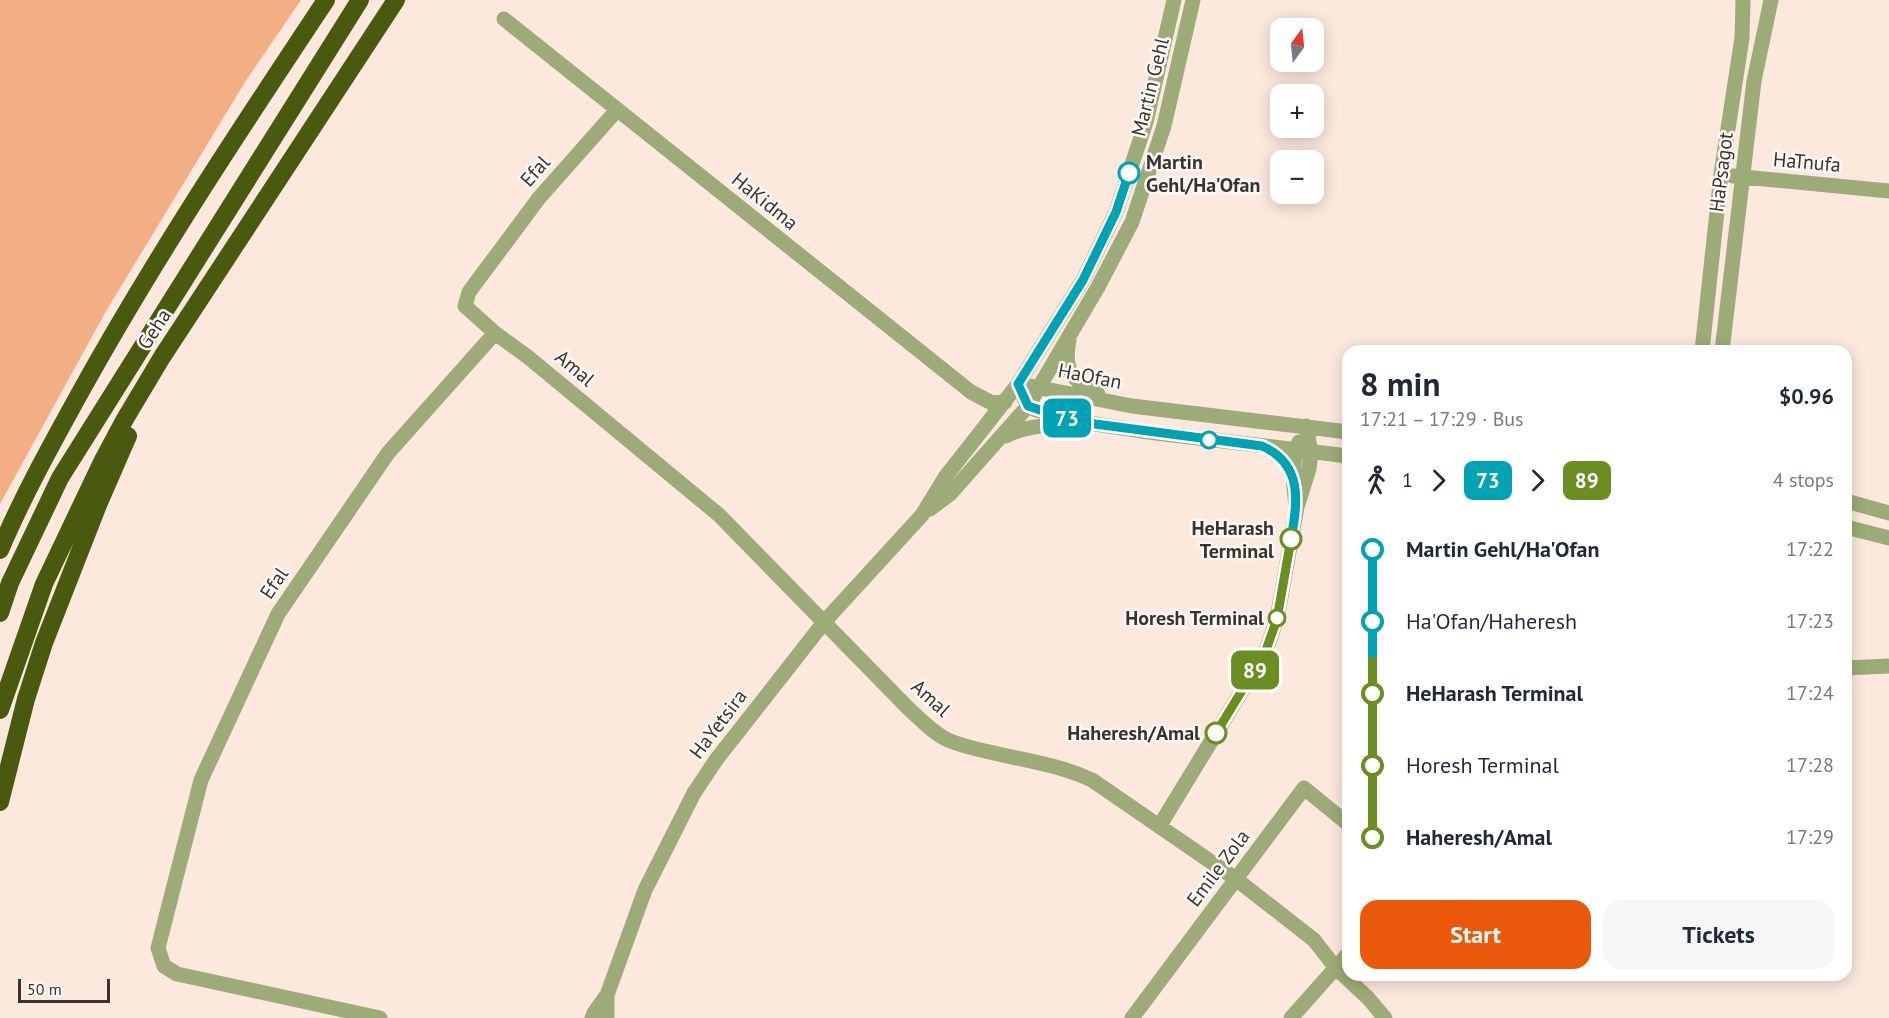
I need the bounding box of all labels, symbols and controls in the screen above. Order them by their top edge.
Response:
north arrow [1270,18,1324,72]
map controls [1270,18,1324,204]
street label: Martin Gehl [1125,35,1175,139]
button: + [1270,84,1324,138]
street label: HaPsagot [1703,130,1739,213]
street label: HaTnufa [1772,146,1842,178]
place label: Martin Gehl/Ha'Ofan [1146,149,1260,198]
street label: Efal [514,150,556,192]
button: − [1270,150,1324,204]
marker: Martin Gehl/Ha'Ofan [1118,162,1140,184]
street label: HaKidma [727,166,803,236]
street label: Geha [131,304,177,354]
street label: Amal [550,344,600,392]
street label: HaOfan [1056,357,1124,395]
text: 8 min [1360,362,1441,405]
text: $0.96 [1779,382,1834,410]
line badge: 73 [1040,398,1094,438]
text: 73 [1055,405,1079,432]
text: 17:21 – 17:29 · Bus [1360,406,1524,432]
unlabelled marker [1200,431,1218,449]
icon: walk [1360,464,1393,497]
icon: forward [1422,464,1455,497]
icon: forward [1521,464,1554,497]
text: 1 [1402,467,1413,493]
text: 73 [1476,467,1500,494]
text: 89 [1575,467,1599,494]
text: 4 stops [1773,467,1834,493]
place label: HeHarash Terminal [1192,515,1274,564]
marker: HeHarash Terminal [1280,528,1302,550]
text: Martin Gehl/Ha'Ofan [1406,535,1600,563]
text: 17:22 [1786,536,1834,562]
street label: Efal [254,562,294,604]
place label: Horesh Terminal [1125,605,1264,631]
text: Ha'Ofan/Haheresh [1406,607,1577,635]
text: 17:23 [1786,608,1834,634]
marker: Horesh Terminal [1268,609,1286,627]
line badge: 89 [1228,650,1282,690]
text: 89 [1243,657,1267,684]
street label: Amal [906,674,956,722]
text: HeHarash Terminal [1406,679,1583,707]
text: 17:24 [1786,680,1834,706]
street label: HaYetsira [683,684,753,764]
place label: Haheresh/Amal [1067,720,1200,746]
marker: Haheresh/Amal [1205,722,1227,744]
text: Horesh Terminal [1406,751,1559,779]
text: 17:28 [1786,752,1834,778]
text: Haheresh/Amal [1406,823,1552,851]
street label: Emile Zola [1181,824,1255,912]
text: 17:29 [1786,824,1834,850]
button: Start [1360,900,1591,969]
button: Tickets [1603,900,1834,969]
scale bar [18,976,110,1004]
text: 50 m [27,979,62,999]

